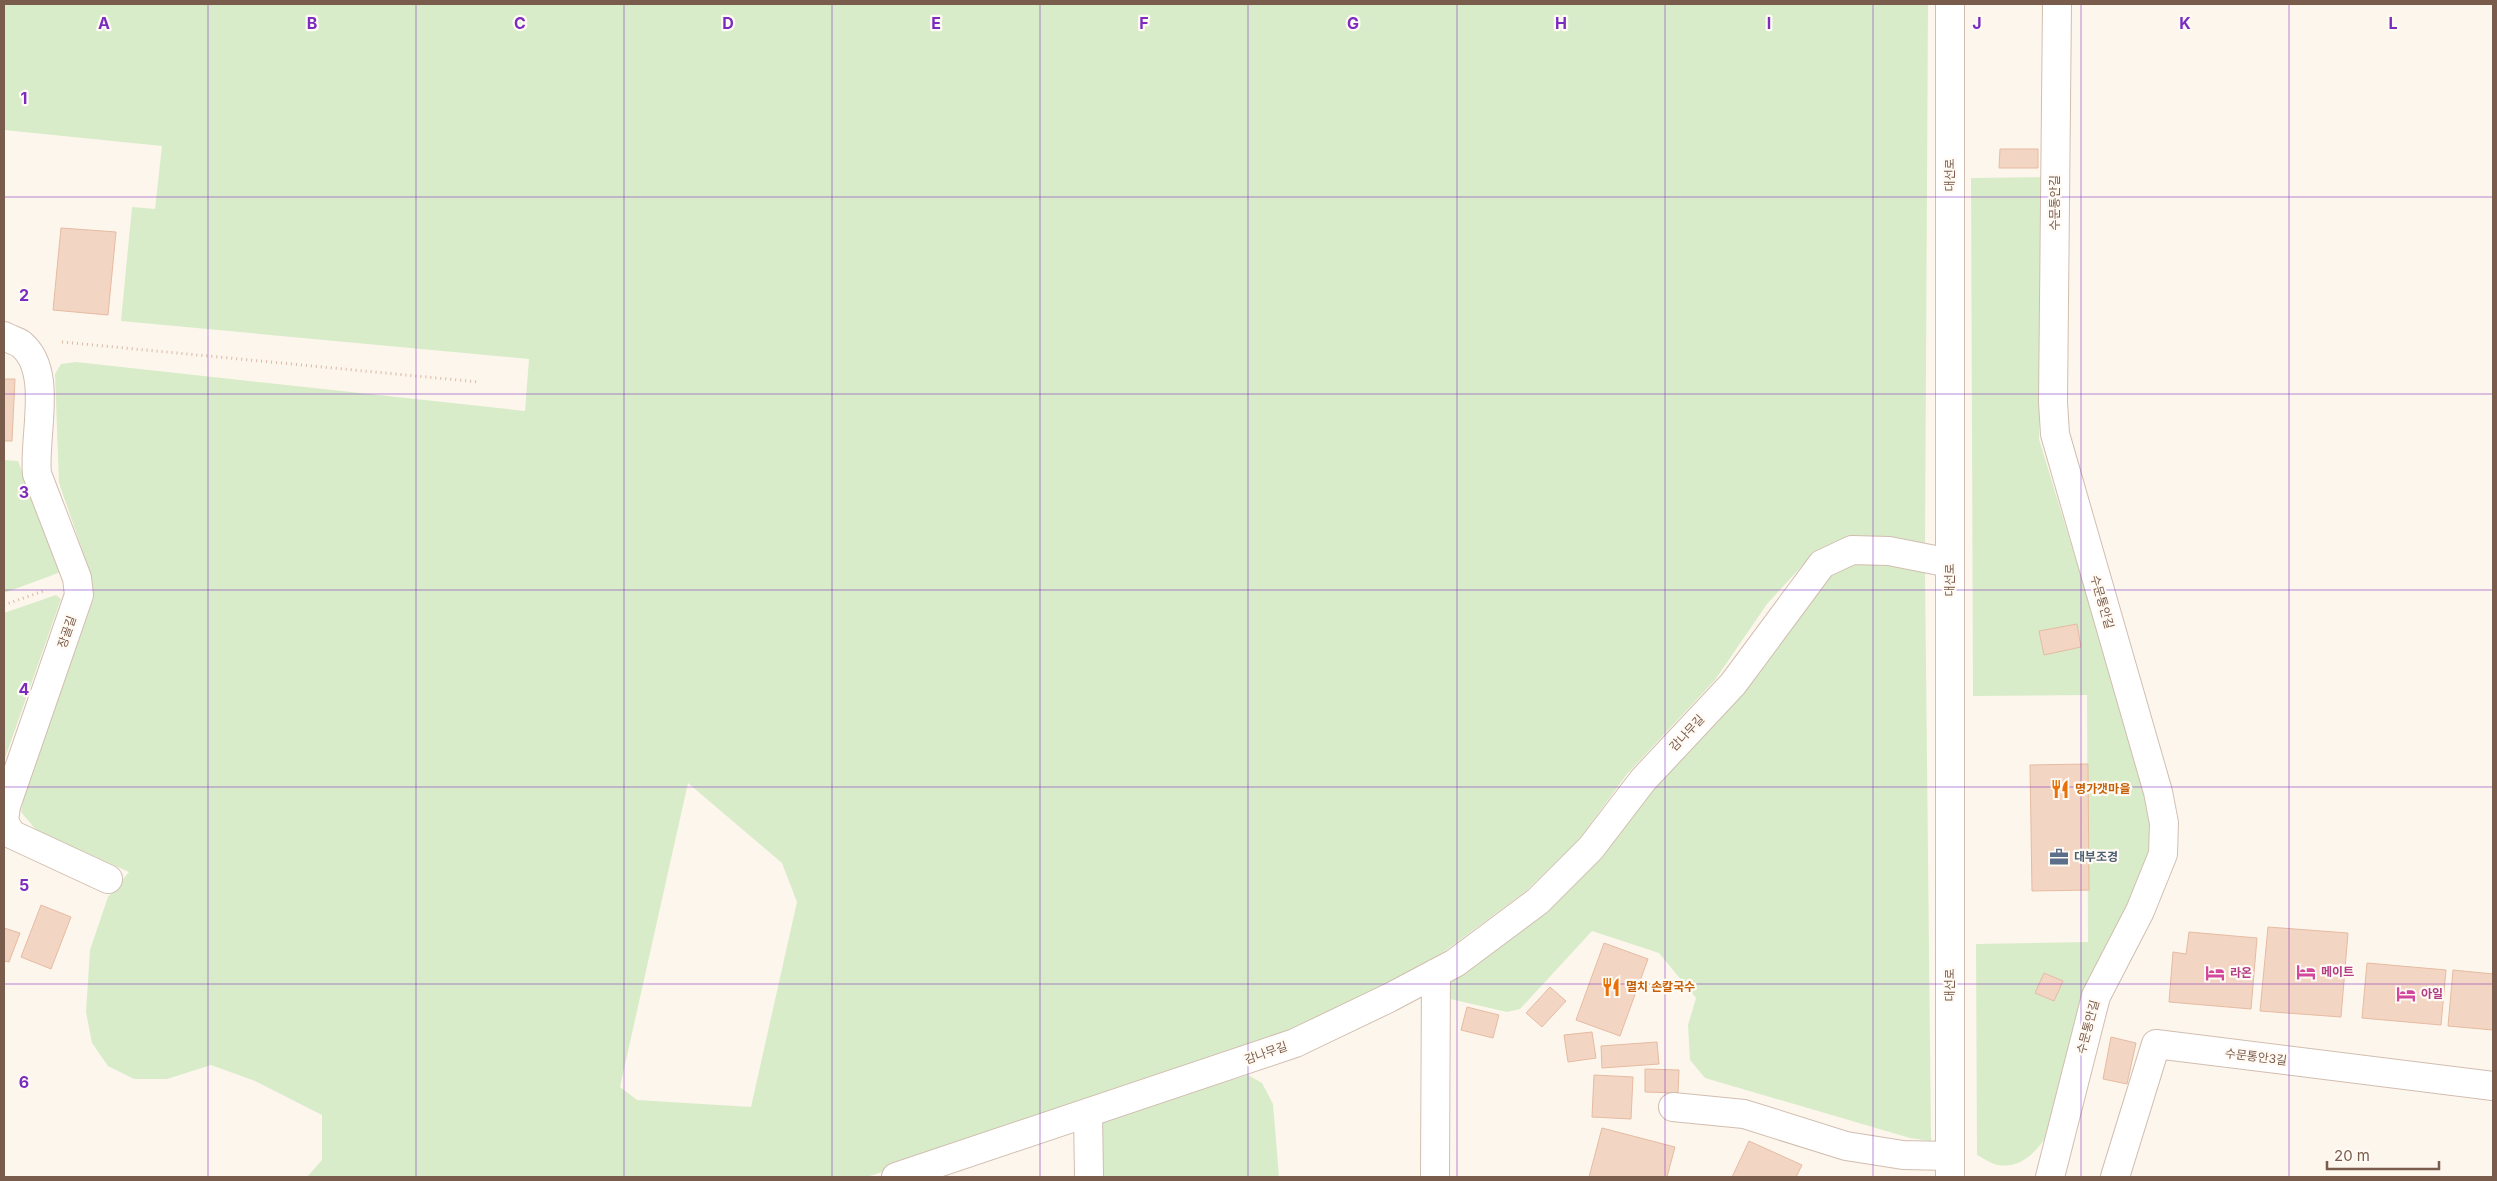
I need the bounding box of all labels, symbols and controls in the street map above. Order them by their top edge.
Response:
text: A [98,13,110,33]
text: B [307,13,317,33]
text: C [514,13,526,33]
text: D [722,13,734,33]
text: E [931,13,941,33]
text: F [1139,13,1149,33]
text: G [1347,13,1359,33]
text: H [1555,13,1567,33]
text: I [1767,13,1771,33]
text: J [1972,13,1982,33]
text: K [2179,13,2191,33]
text: L [2388,13,2398,33]
text: 1 [21,88,27,108]
street label: 대선로 [1942,158,1957,192]
street label: 수문통안길 [2047,175,2062,231]
text: 2 [19,285,29,305]
text: 3 [19,482,29,502]
street label: 대선로 [1942,563,1957,597]
street label: 수문통안길 [2088,573,2117,630]
street label: 장골길 [54,614,79,650]
text: 4 [19,679,30,699]
street label: 감나무길 [1666,711,1707,754]
restaurant icon: 명가갯마을 [2049,778,2071,800]
place label: 명가갯마을 [2075,781,2130,796]
office icon: 대부조경 [2048,846,2070,868]
place label: 대부조경 [2074,849,2118,864]
text: 5 [19,875,29,895]
hotel icon: 메이트 [2295,961,2317,983]
hotel icon: 라온 [2204,962,2226,984]
place label: 메이트 [2321,964,2354,979]
place label: 라온 [2230,965,2252,980]
street label: 대선로 [1942,968,1957,1002]
restaurant icon: 멸치 손칼국수 [1600,976,1622,998]
place label: 멸치 손칼국수 [1626,979,1695,994]
hotel icon: 아일 [2395,983,2417,1005]
place label: 아일 [2421,986,2443,1001]
street label: 수문통안길 [2073,998,2102,1055]
street label: 감나무길 [1243,1038,1289,1067]
street label: 수문통안3길 [2224,1045,2288,1068]
text: 6 [19,1072,29,1092]
scale bar [2327,1138,2440,1170]
text: 20 m [2334,1146,2370,1165]

